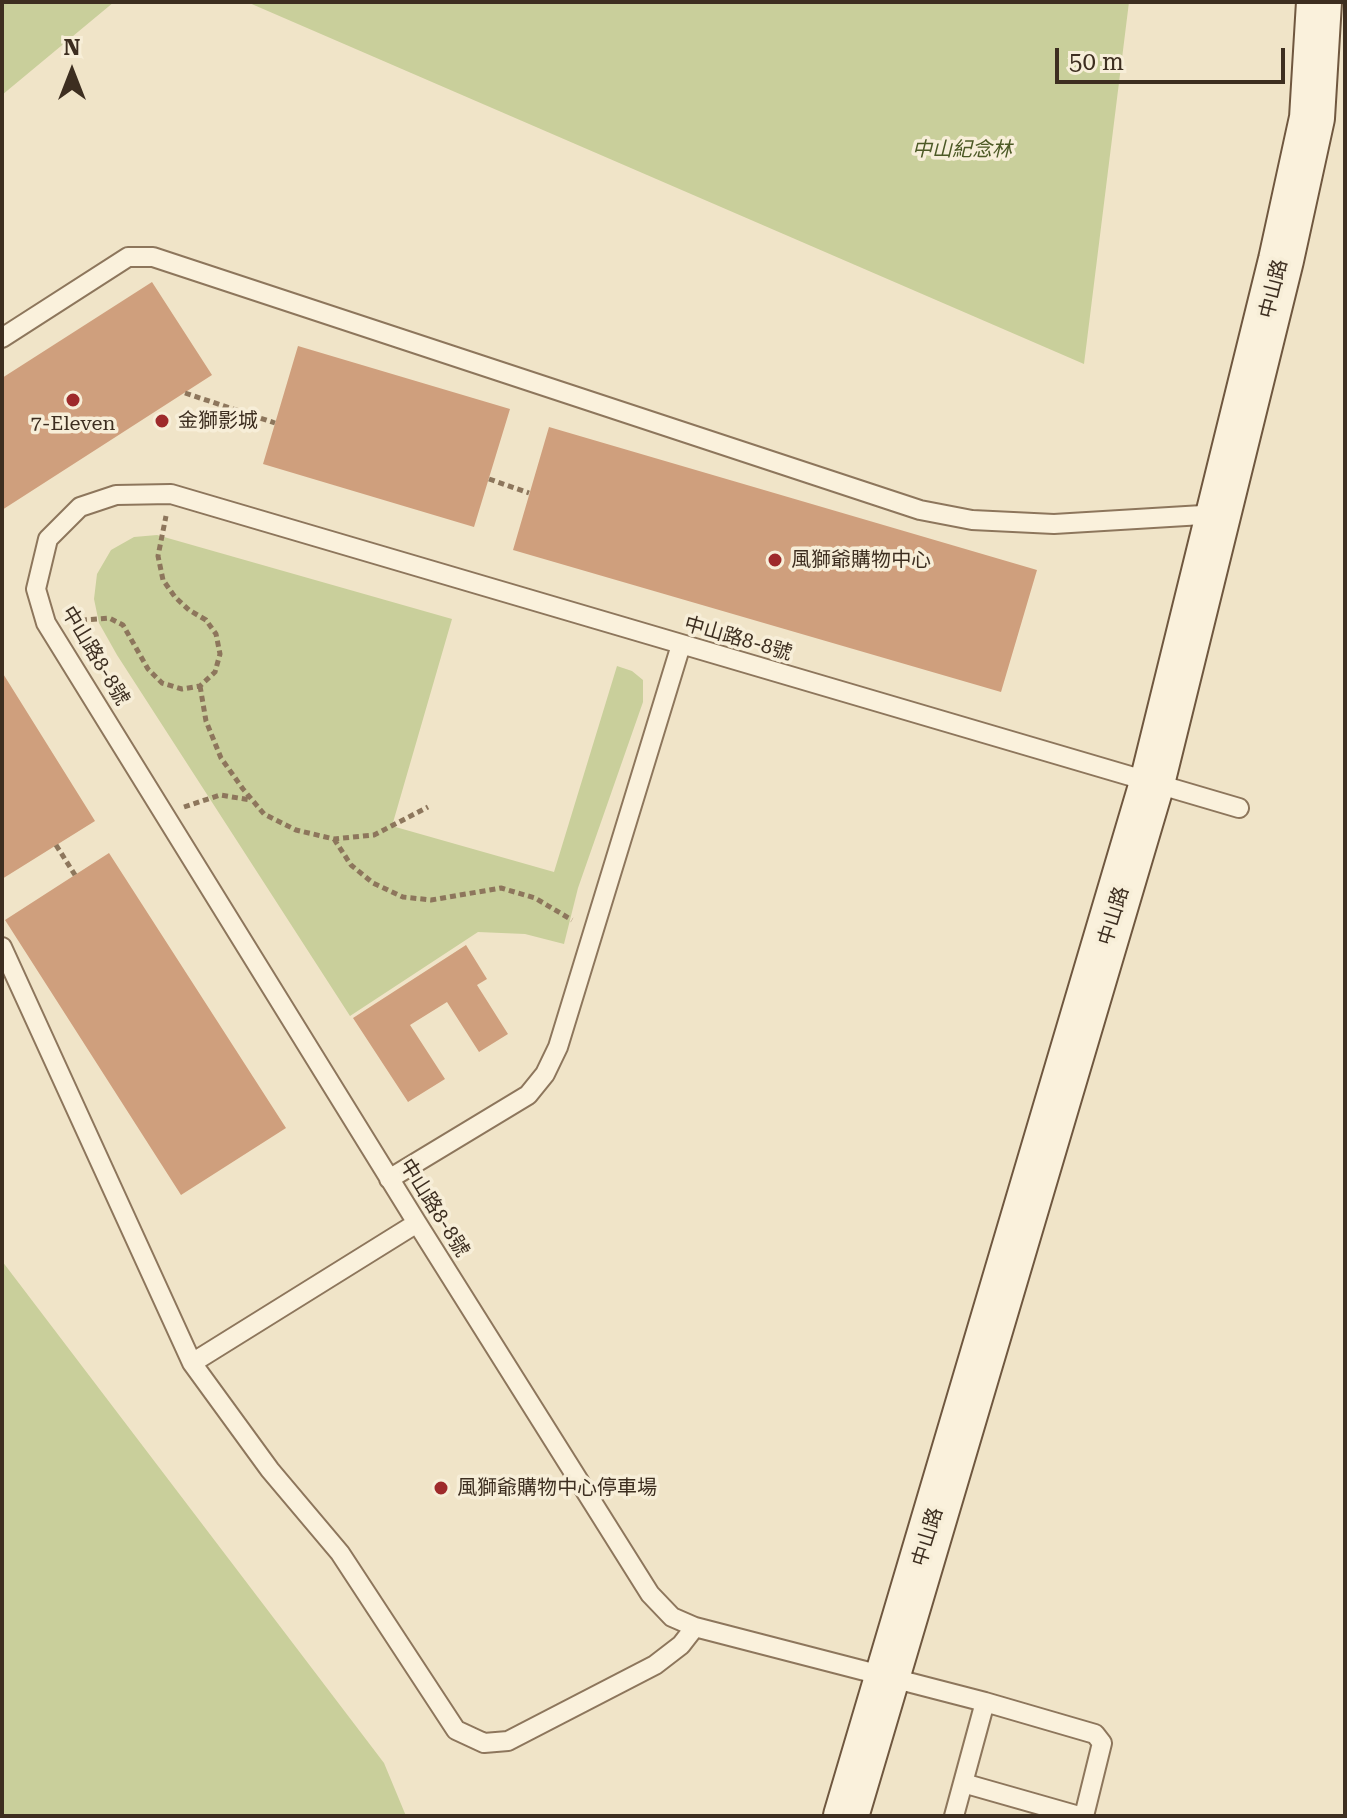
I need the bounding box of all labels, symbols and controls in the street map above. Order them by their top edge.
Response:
north arrow [32,32,112,112]
scale bar [1059,32,1289,82]
text: N [64,35,80,60]
text: 50 m [1069,48,1124,76]
park label: 中山紀念林 [912,138,1012,162]
street label: 中山路 [1255,257,1293,321]
marker: 7-Eleven [64,391,82,409]
place label: 金獅影城 [178,409,258,433]
place label: 7-Eleven [31,412,115,436]
marker: 金獅影城 [153,412,171,430]
place label: 風獅爺購物中心 [791,548,931,572]
marker: 風獅爺購物中心 [766,551,784,569]
street label: 中山路8-8號 [56,602,134,710]
street label: 中山路8-8號 [681,612,795,666]
street label: 中山路 [1094,884,1134,948]
street label: 中山路8-8號 [394,1154,474,1262]
place label: 風獅爺購物中心停車場 [457,1476,657,1500]
marker: 風獅爺購物中心停車場 [432,1479,450,1497]
street label: 中山路 [908,1505,948,1569]

